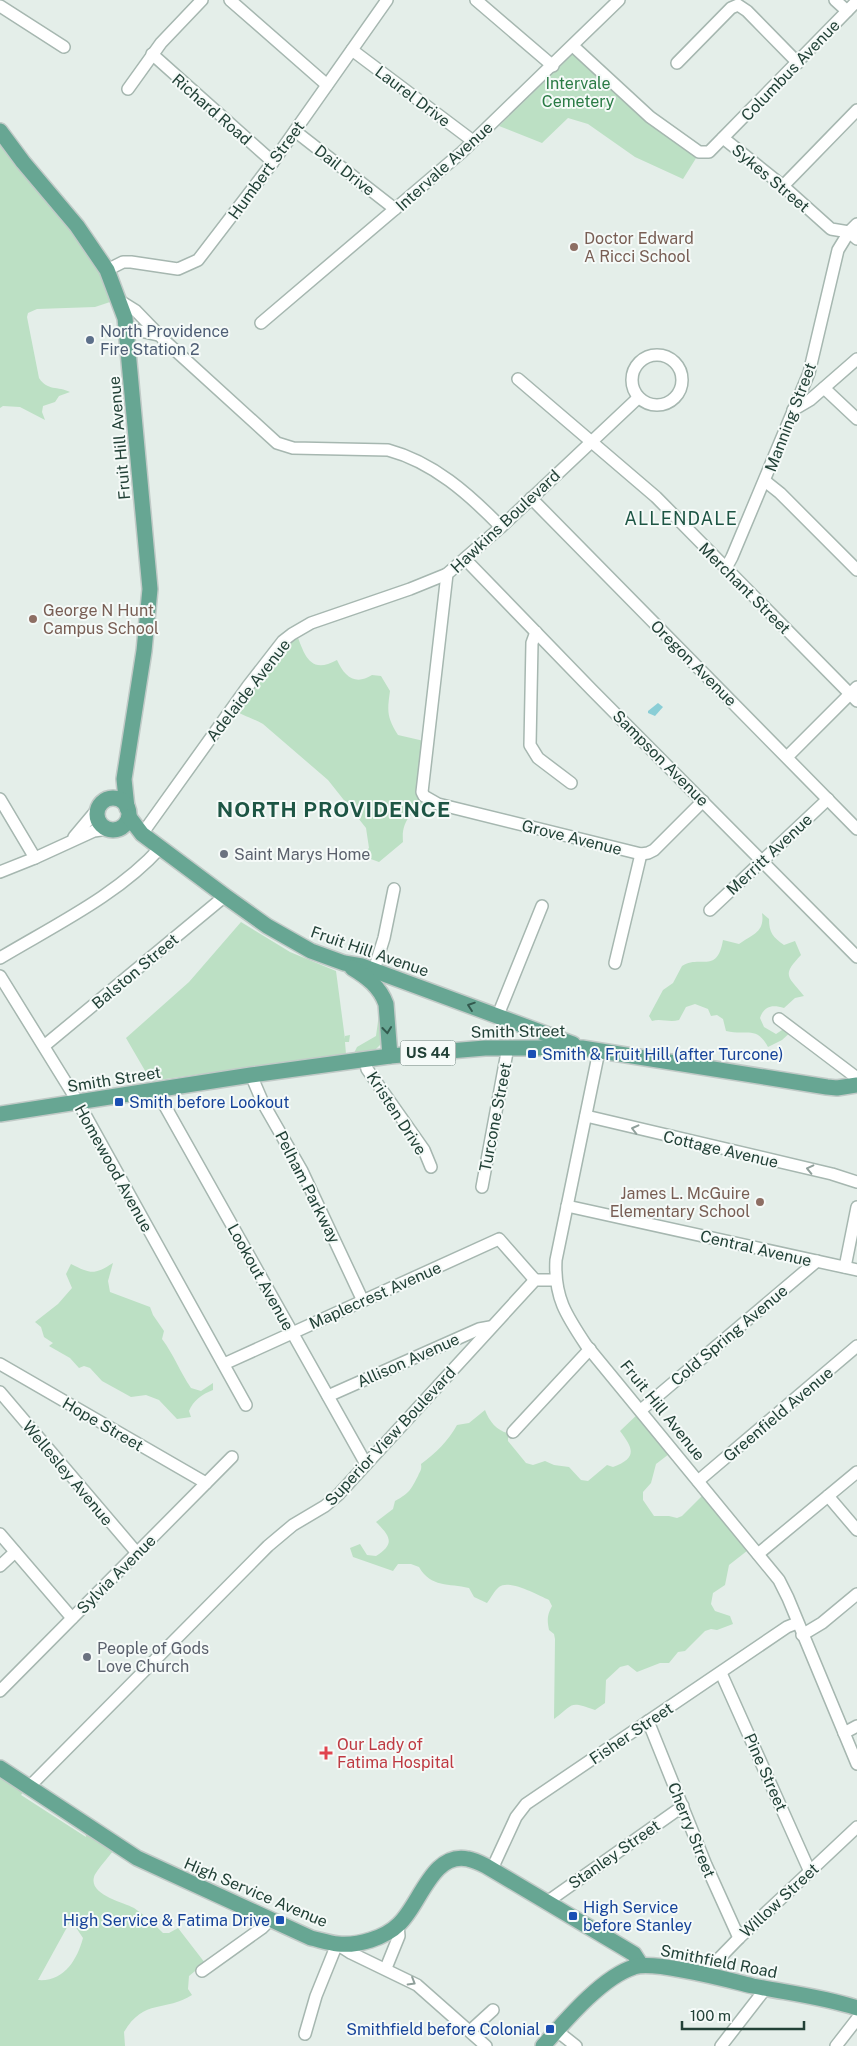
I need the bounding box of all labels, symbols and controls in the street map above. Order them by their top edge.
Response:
street label: Columbus Avenue [737,16,844,125]
street label: Laurel Drive [371,62,454,131]
street label: Richard Road [168,70,255,149]
park label: Intervale Cemetery [542,74,615,111]
street label: Humbert Street [224,117,308,223]
street label: Intervale Avenue [392,118,497,215]
street label: Sykes Street [728,140,813,216]
street label: Dail Drive [311,141,379,200]
place label: Doctor Edward A Ricci School [584,229,694,266]
marker: Doctor Edward A Ricci School [568,241,580,253]
place label: North Providence Fire Station 2 [100,322,229,359]
marker: North Providence Fire Station 2 [84,334,96,346]
street label: Manning Street [761,360,820,474]
street label: Fruit Hill Avenue [105,375,134,500]
street label: Hawkins Boulevard [447,466,564,577]
district label: ALLENDALE [624,508,738,529]
street label: Merchant Street [695,539,794,638]
place label: George N Hunt Campus School [43,601,159,638]
marker: George N Hunt Campus School [27,613,39,625]
street label: Oregon Avenue [647,616,741,710]
street label: Adelaide Avenue [203,635,294,745]
street label: Sampson Avenue [609,706,713,810]
district label: NORTH PROVIDENCE [217,797,451,822]
street label: Merritt Avenue [723,810,816,899]
street label: Grove Avenue [520,816,624,859]
place label: Saint Marys Home [234,845,370,864]
marker: Saint Marys Home [218,848,230,860]
street label: Fruit Hill Avenue [308,922,431,981]
street label: Balston Street [88,930,182,1013]
one-way arrow [467,1002,476,1012]
street label: Smith Street [471,1021,565,1042]
one-way arrow [381,1027,392,1035]
road number: US 44 [400,1040,456,1066]
place label: Smith & Fruit Hill (after Turcone) [542,1045,783,1064]
marker: Smith & Fruit Hill (after Turcone) [526,1048,538,1060]
street label: Turcone Street [476,1061,515,1173]
street label: Smith Street [66,1063,162,1096]
street label: Kristen Drive [363,1068,431,1159]
place label: Smith before Lookout [129,1093,290,1112]
marker: Smith before Lookout [113,1096,125,1108]
street label: Homewood Avenue [71,1101,156,1235]
one-way arrow [630,1124,639,1135]
street label: Cottage Avenue [661,1127,780,1172]
street label: Pelham Parkway [271,1128,344,1247]
one-way arrow [805,1164,814,1175]
place label: James L. McGuire Elementary School [610,1184,750,1221]
marker: James L. McGuire Elementary School [754,1196,766,1208]
street label: Lookout Avenue [223,1221,298,1334]
street label: Central Avenue [698,1226,813,1271]
street label: Maplecrest Avenue [306,1258,444,1333]
street label: Cold Spring Avenue [667,1281,792,1390]
street label: Allison Avenue [354,1329,462,1391]
street label: Fruit Hill Avenue [616,1356,709,1464]
street label: Superior View Boulevard [321,1363,460,1510]
street label: Greenfield Avenue [720,1363,837,1466]
street label: Hope Street [59,1394,147,1455]
street label: Wellesley Avenue [18,1417,117,1529]
street label: Sylvia Avenue [73,1531,160,1618]
place label: People of Gods Love Church [97,1639,209,1676]
marker: People of Gods Love Church [81,1651,93,1663]
street label: Fisher Street [586,1698,677,1768]
street label: Pine Street [740,1730,791,1814]
place label: Our Lady of Fatima Hospital [337,1735,454,1772]
marker: Our Lady of Fatima Hospital [319,1746,333,1760]
street label: Cherry Street [664,1780,719,1881]
street label: Stanley Street [565,1816,664,1893]
street label: High Service Avenue [181,1854,330,1931]
street label: Willow Street [736,1859,823,1942]
place label: High Service before Stanley [583,1898,693,1935]
marker: High Service before Stanley [567,1910,579,1922]
place label: High Service & Fatima Drive [63,1911,270,1930]
marker: High Service & Fatima Drive [274,1914,286,1926]
street label: Smithfield Road [659,1941,779,1982]
one-way arrow [406,1975,415,1985]
scale bar [682,1998,804,2030]
text: 100 m [690,2007,731,2024]
place label: Smithfield before Colonial [346,2020,540,2039]
marker: Smithfield before Colonial [544,2023,556,2035]

